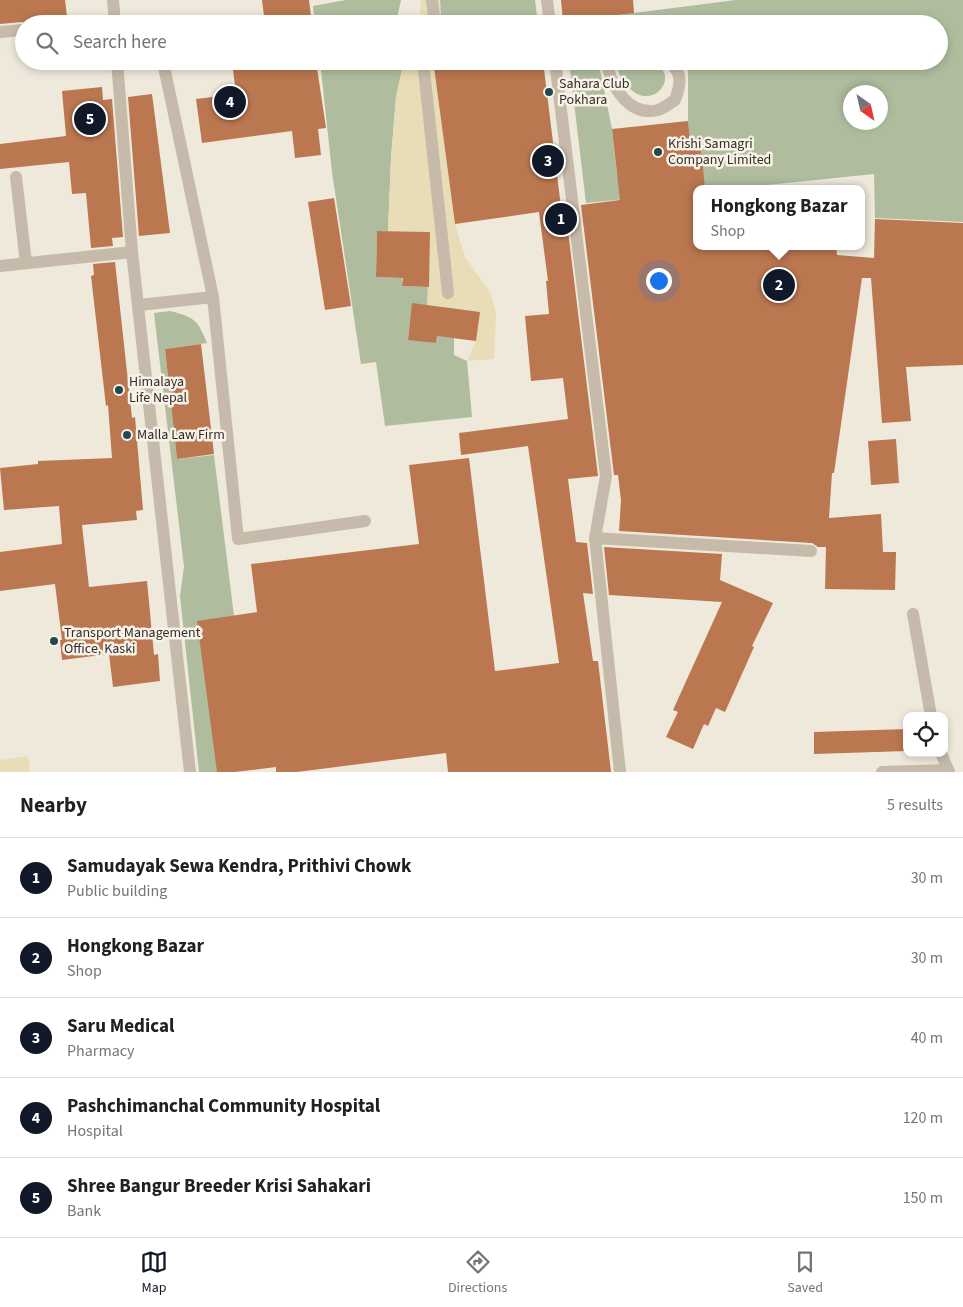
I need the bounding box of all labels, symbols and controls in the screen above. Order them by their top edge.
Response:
search box [15,15,948,70]
icon: search [33,29,61,57]
text: Search here [73,29,167,56]
place label: Sahara Club Pokhara [559,74,630,110]
pin: 4 [214,83,246,121]
north arrow [843,85,888,130]
marker: Sahara Club Pokhara [543,86,555,98]
pin: 5 [74,100,106,138]
place label: Krishi Samagri Company Limited [668,134,771,170]
pin: 3 [532,142,564,180]
marker: Krishi Samagri Company Limited [652,146,664,158]
popup [693,185,865,250]
text: Hongkong Bazar [710,193,848,220]
pin: 1 [545,200,577,238]
text: Shop [710,220,745,242]
pin: 2 [763,266,795,304]
your location [646,268,672,294]
place label: Himalaya Life Nepal [129,372,188,408]
marker: Himalaya Life Nepal [113,384,125,396]
place label: Malla Law Firm [137,425,225,445]
marker: Malla Law Firm [121,429,133,441]
place label: Transport Management Office, Kaski [64,623,201,659]
marker: Transport Management Office, Kaski [48,635,60,647]
map controls [903,712,948,757]
button: locate [903,712,948,757]
text: Nearby [20,790,87,820]
text: 5 results [887,794,943,816]
text: Samudayak Sewa Kendra, Prithivi Chowk [67,853,411,880]
text: 1 [32,867,40,889]
text: 30 m [911,867,943,889]
text: Public building [67,880,167,902]
text: Hongkong Bazar [67,933,204,960]
text: 2 [32,947,40,969]
text: 30 m [911,947,943,969]
text: Shop [67,960,102,982]
text: Saru Medical [67,1013,174,1040]
text: 3 [32,1027,40,1049]
text: 40 m [911,1027,943,1049]
text: Pharmacy [67,1040,135,1062]
text: Pashchimanchal Community Hospital [67,1093,380,1120]
text: 4 [32,1107,40,1129]
text: 120 m [903,1107,943,1129]
text: Hospital [67,1120,123,1142]
text: Shree Bangur Breeder Krisi Sahakari [67,1173,371,1200]
text: 5 [32,1187,40,1209]
text: 150 m [903,1187,943,1209]
text: Bank [67,1200,101,1222]
tab: Map [140,1248,168,1298]
tab: Directions [448,1248,507,1298]
tab: Saved [787,1248,823,1298]

